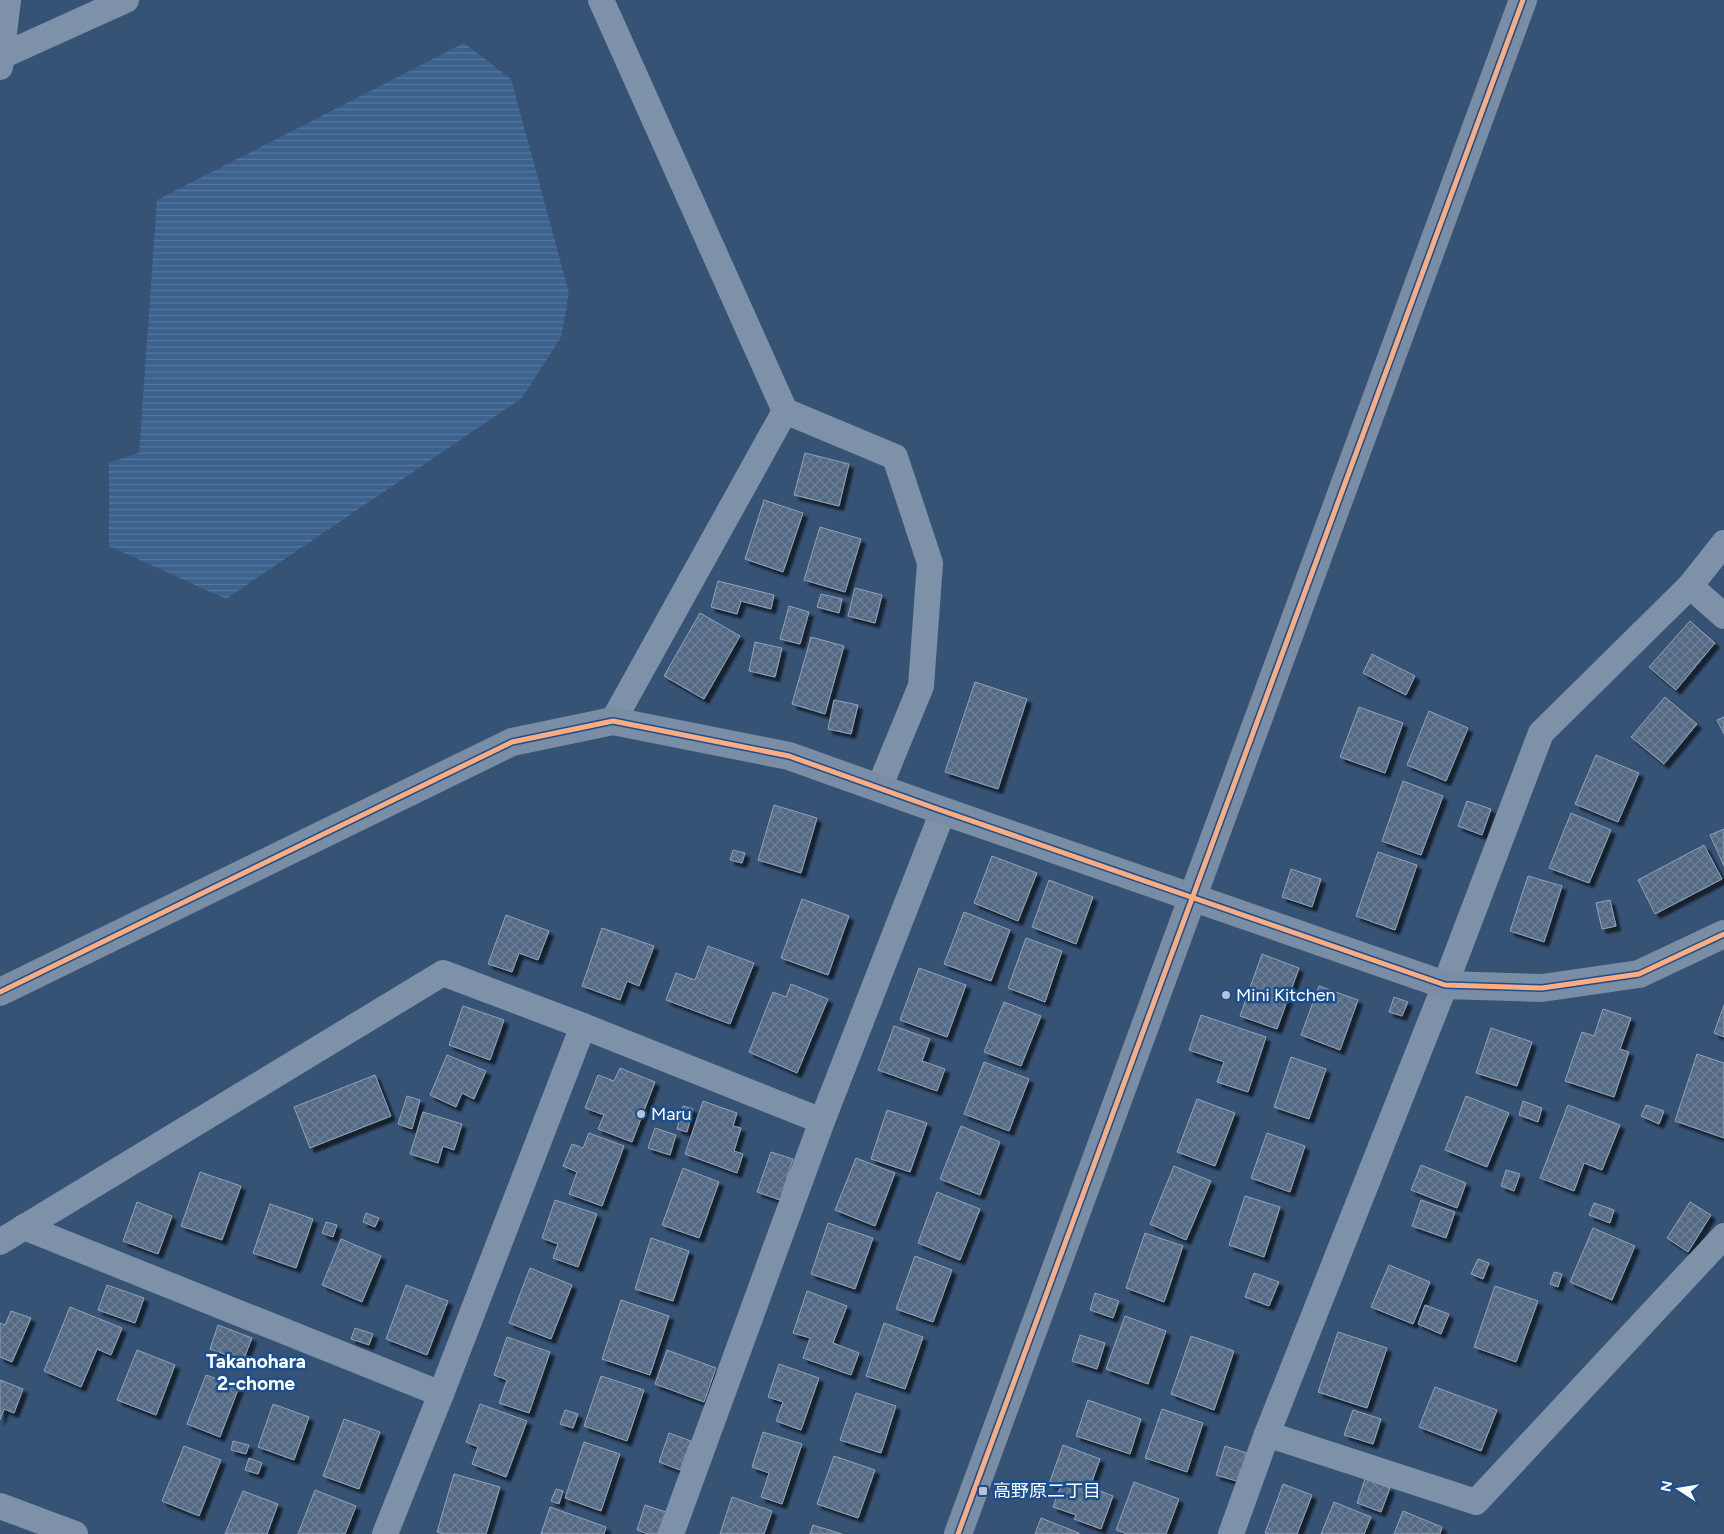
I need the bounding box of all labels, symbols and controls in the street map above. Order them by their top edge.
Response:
place label: Mini Kitchen [1236,984,1336,1006]
marker: Mini Kitchen [1220,989,1232,1001]
place label: Maru [651,1103,692,1125]
marker: Maru [635,1108,647,1120]
district label: Takanohara 2-chome [206,1350,306,1395]
north arrow [1654,1464,1704,1514]
text: N [1657,1479,1676,1493]
place label: 高野原二丁目 [993,1480,1101,1502]
marker: 高野原二丁目 [977,1485,989,1497]

